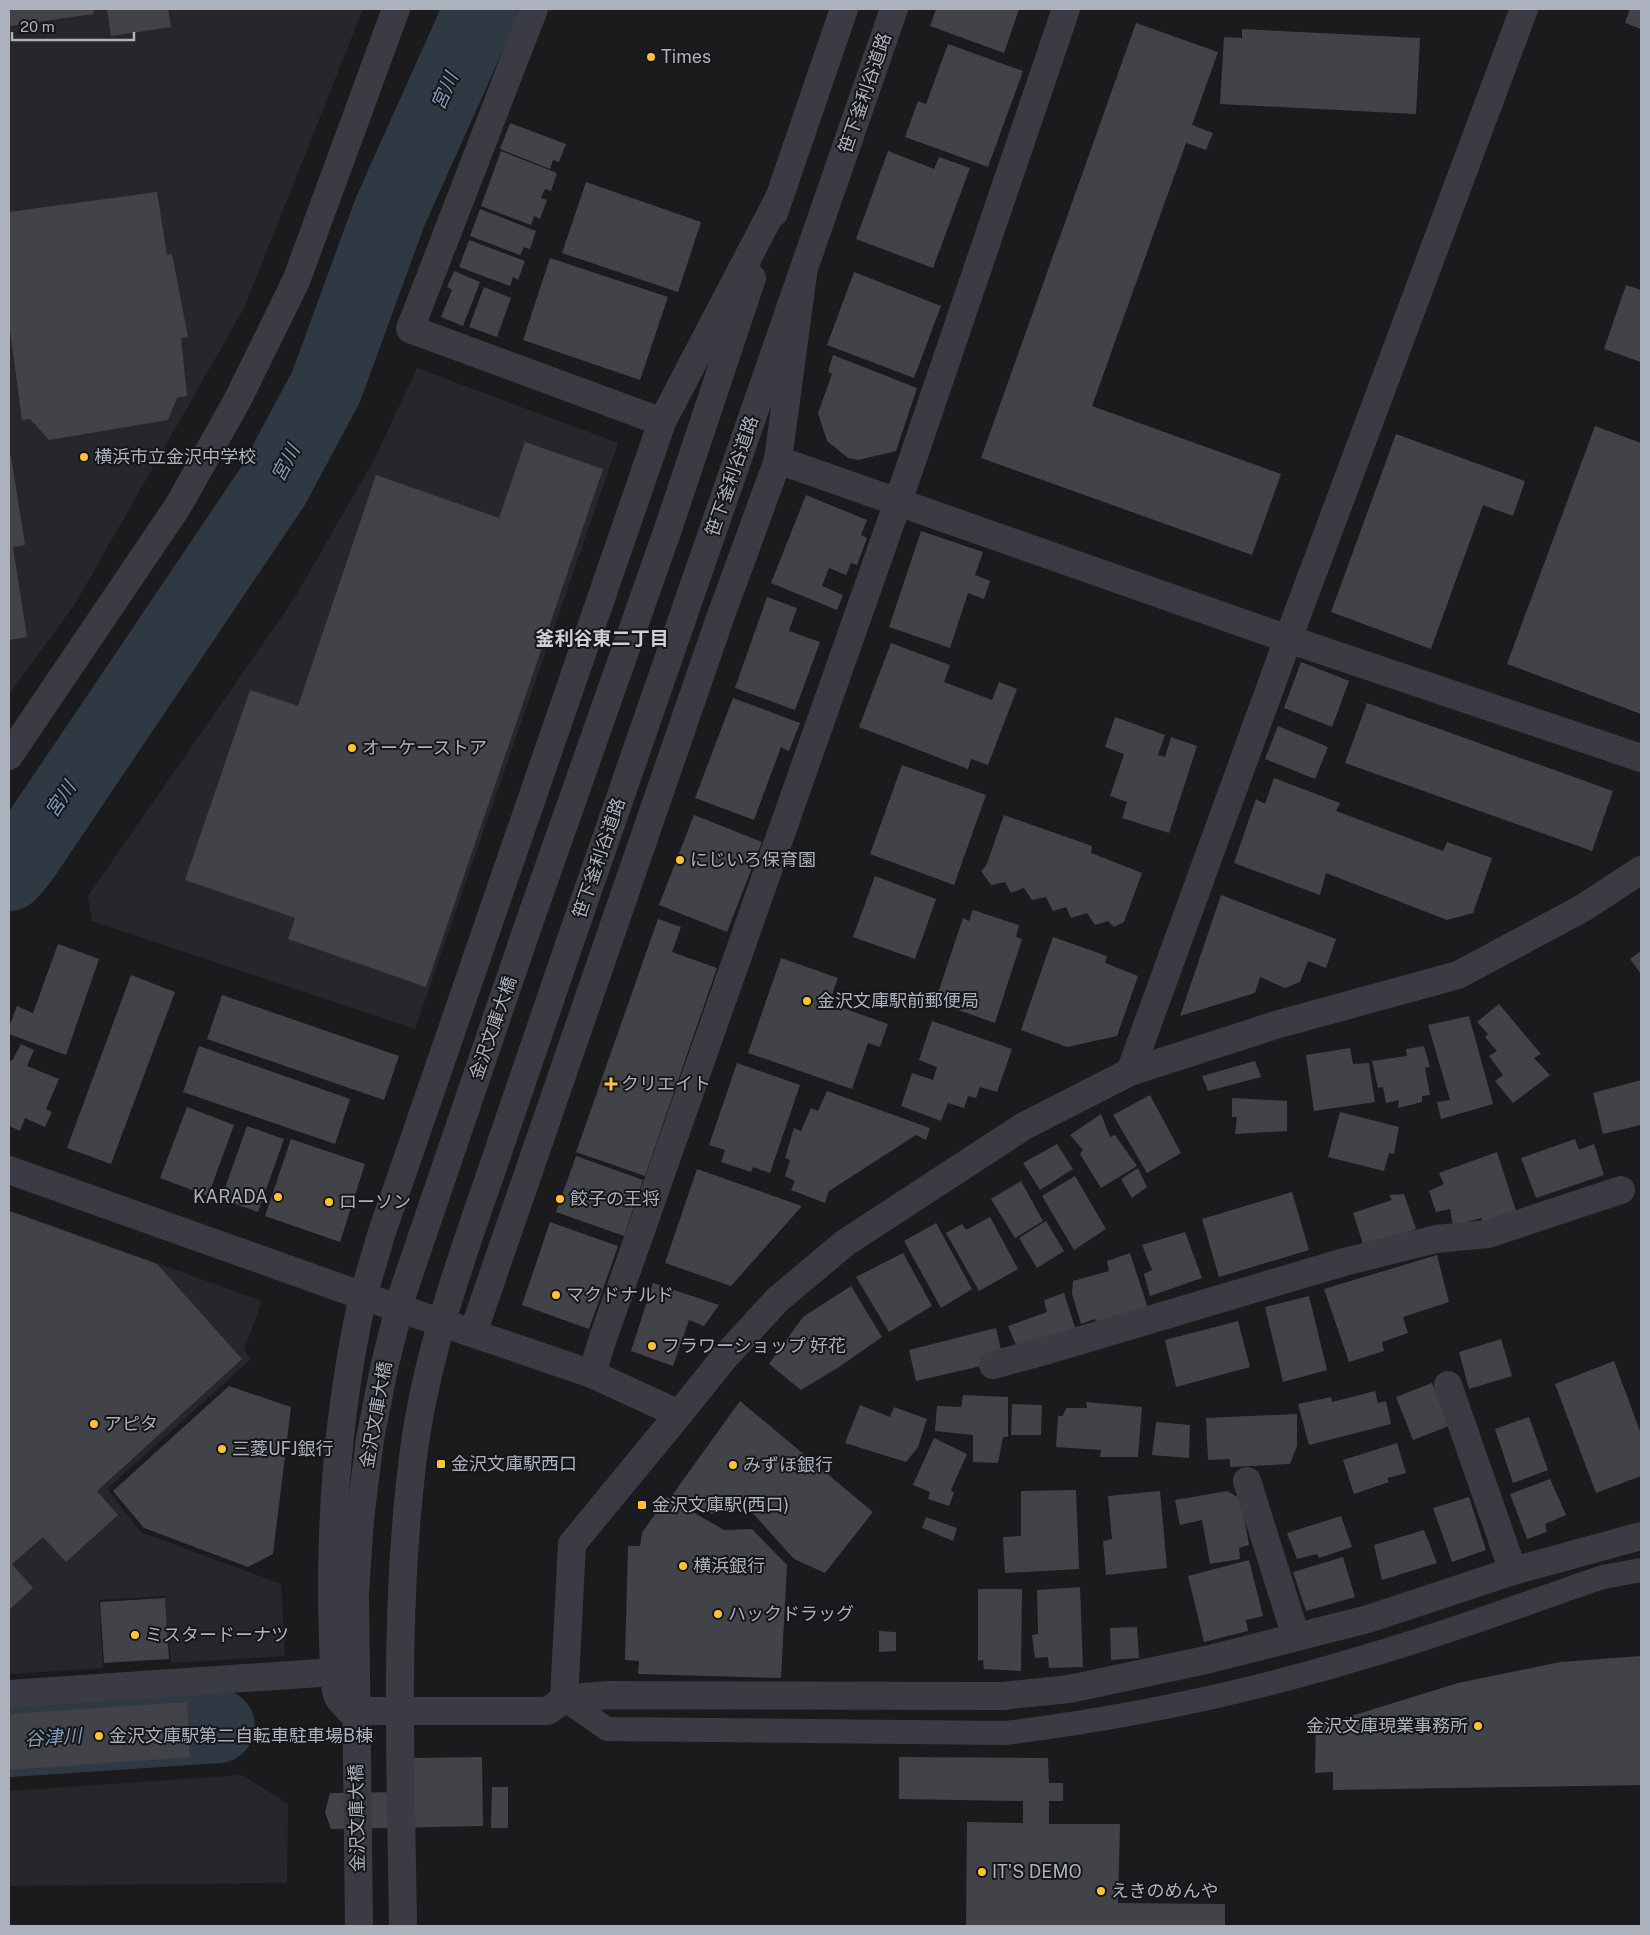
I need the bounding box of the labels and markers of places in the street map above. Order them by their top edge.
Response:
place label: Times [661,46,711,67]
marker: Times [645,51,657,63]
place label: 横浜市立金沢中学校 [94,446,256,467]
marker: 横浜市立金沢中学校 [78,451,90,463]
place label: オーケーストア [362,737,487,758]
marker: オーケーストア [346,742,358,754]
place label: にじいろ保育園 [690,849,816,870]
marker: にじいろ保育園 [674,854,686,866]
place label: 金沢文庫駅前郵便局 [817,990,979,1011]
marker: 金沢文庫駅前郵便局 [801,995,813,1007]
place label: クリエイト [621,1073,711,1094]
marker: クリエイト [605,1078,617,1090]
place label: KARADA [193,1186,268,1207]
place label: 餃子の王将 [570,1188,660,1209]
marker: KARADA [272,1191,284,1203]
place label: ローソン [339,1191,411,1212]
marker: 餃子の王将 [554,1193,566,1205]
marker: ローソン [323,1196,335,1208]
place label: マクドナルド [566,1284,674,1305]
marker: マクドナルド [550,1289,562,1301]
place label: フラワーショップ 好花 [662,1335,846,1356]
marker: フラワーショップ 好花 [646,1340,658,1352]
place label: アピタ [104,1413,158,1434]
marker: アピタ [88,1418,100,1430]
place label: 三菱UFJ銀行 [232,1438,333,1459]
marker: 三菱UFJ銀行 [216,1443,228,1455]
place label: 金沢文庫駅西口 [451,1453,577,1474]
place label: みずほ銀行 [743,1454,833,1475]
marker: 金沢文庫駅西口 [435,1458,447,1470]
marker: みずほ銀行 [727,1459,739,1471]
place label: 金沢文庫駅(西口) [652,1494,789,1515]
marker: 金沢文庫駅(西口) [636,1499,648,1511]
place label: 横浜銀行 [693,1555,765,1576]
marker: 横浜銀行 [677,1560,689,1572]
place label: ハックドラッグ [728,1603,854,1624]
marker: ハックドラッグ [712,1608,724,1620]
place label: ミスタードーナツ [145,1624,289,1645]
marker: ミスタードーナツ [129,1629,141,1641]
place label: 金沢文庫現業事務所 [1306,1715,1468,1736]
marker: 金沢文庫現業事務所 [1472,1720,1484,1732]
place label: 金沢文庫駅第二自転車駐車場B棟 [109,1725,373,1746]
marker: 金沢文庫駅第二自転車駐車場B棟 [93,1730,105,1742]
place label: IT'S DEMO [992,1861,1082,1882]
marker: IT'S DEMO [976,1866,988,1878]
place label: えきのめんや [1111,1880,1218,1901]
marker: えきのめんや [1095,1885,1107,1897]

